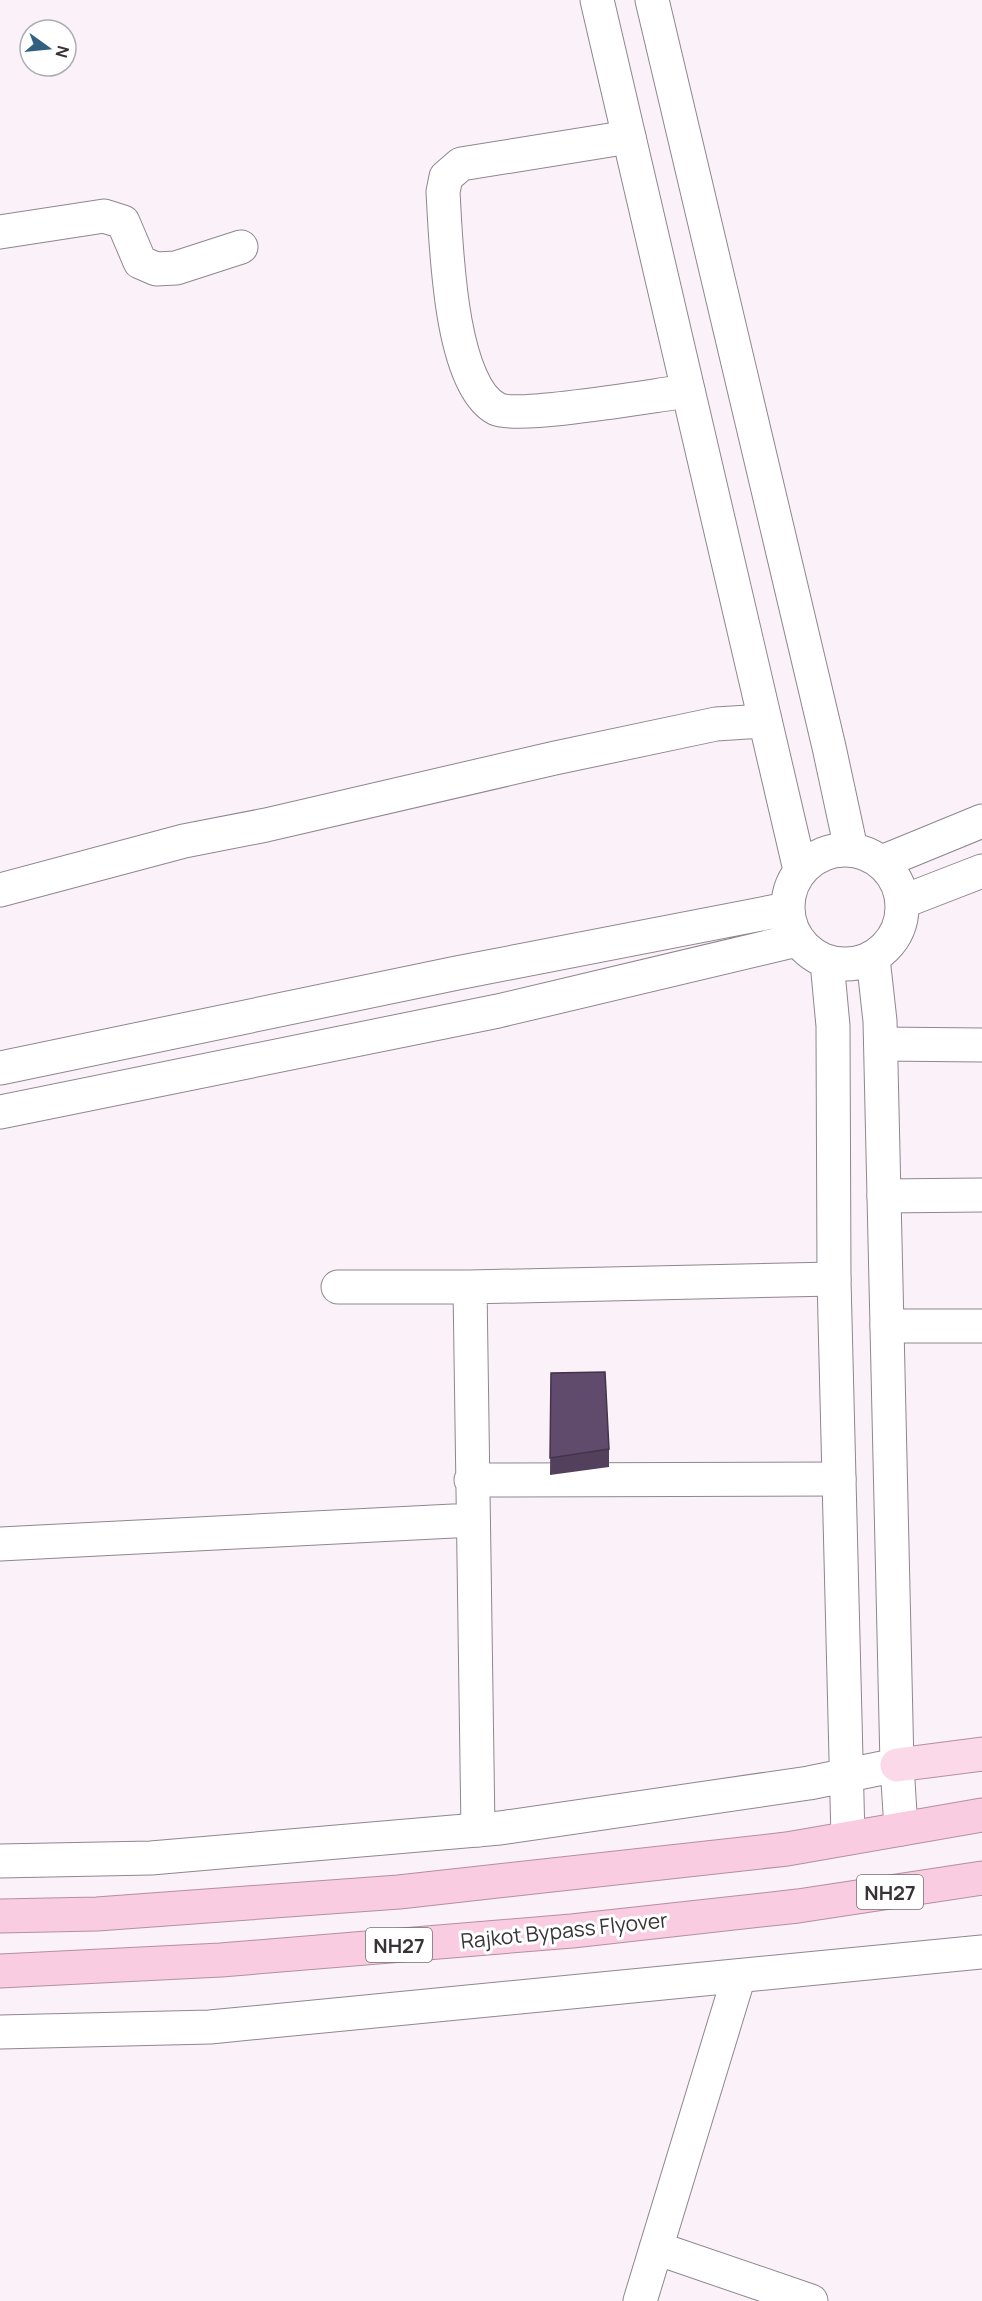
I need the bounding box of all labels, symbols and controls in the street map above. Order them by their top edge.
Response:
north arrow [18,18,78,78]
text: N [50,43,75,60]
road number: NH27 [857,1875,923,1909]
street label: Rajkot Bypass Flyover [459,1905,669,1955]
road number: NH27 [366,1928,432,1962]

